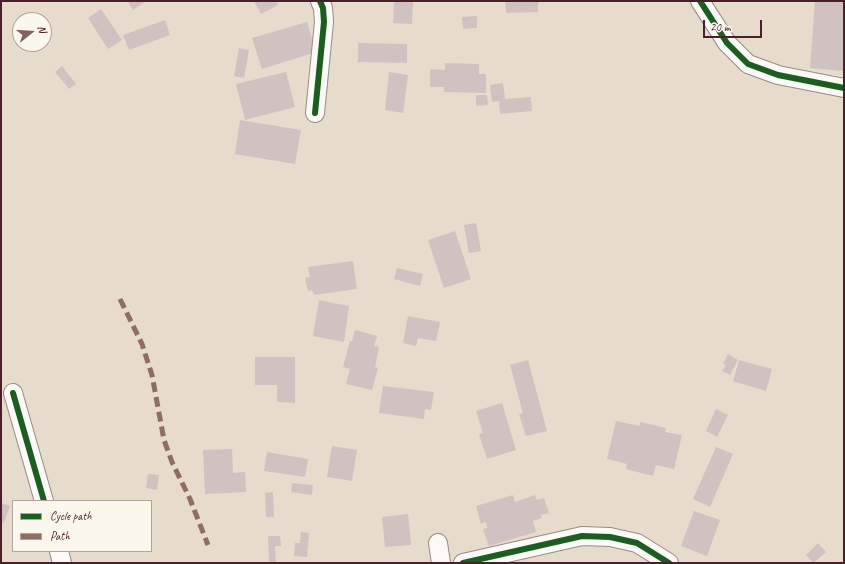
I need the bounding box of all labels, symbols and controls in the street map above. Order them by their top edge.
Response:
north arrow [12,12,52,52]
scale bar [705,12,764,38]
text: 20 m [710,19,730,35]
text: N [35,23,50,34]
legend [12,500,152,552]
text: Cycle path [50,508,92,524]
text: Path [50,528,70,544]

